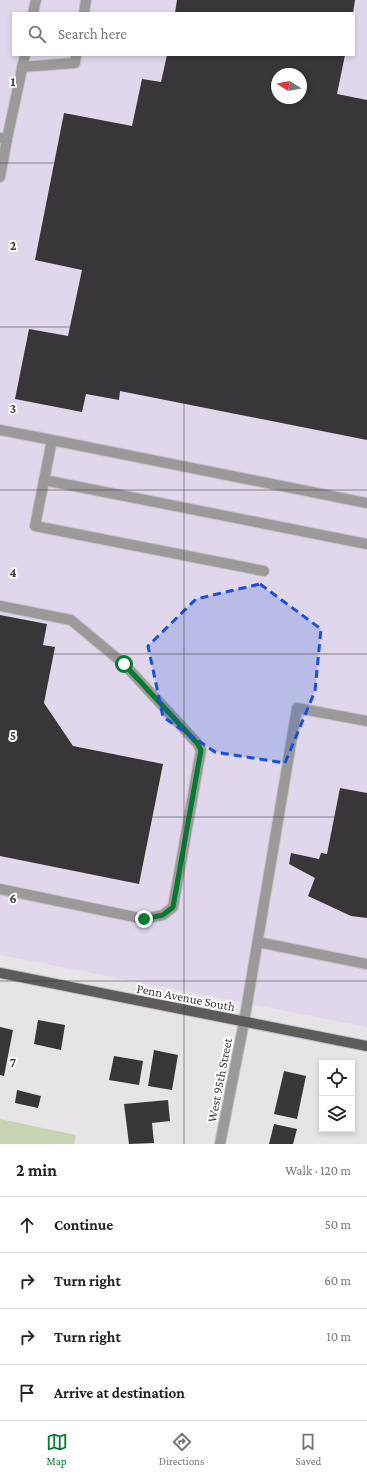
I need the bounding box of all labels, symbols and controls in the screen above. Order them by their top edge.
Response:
search box [12,12,355,56]
icon: search [26,23,48,45]
text: Search here [58,26,127,42]
north arrow [271,68,307,104]
text: 1 [11,74,16,89]
text: 2 [10,238,17,253]
text: 3 [10,401,16,416]
text: 4 [9,565,17,580]
route start [115,655,133,673]
text: 5 [10,728,16,743]
text: 6 [9,891,17,906]
route end [135,910,153,928]
street label: Penn Avenue South [135,981,236,1014]
street label: West 95th Street [204,1036,235,1124]
text: 7 [10,1055,16,1070]
map controls [319,1060,355,1132]
button: locate [319,1060,355,1096]
button: layers [319,1096,355,1132]
text: 2 min [16,1161,57,1180]
text: Walk · 120 m [285,1163,351,1178]
icon: ahead [16,1214,38,1236]
text: Continue [54,1217,113,1233]
text: 50 m [325,1217,351,1232]
icon: right [16,1270,38,1292]
text: Turn right [54,1273,121,1289]
text: 60 m [324,1273,351,1288]
icon: right [16,1326,38,1348]
text: Turn right [54,1329,121,1345]
text: 10 m [326,1329,351,1344]
icon: arrive [16,1382,38,1404]
text: Arrive at destination [54,1385,185,1401]
tab: Map [46,1431,68,1467]
tab: Directions [159,1431,204,1467]
tab: Saved [296,1431,321,1467]

